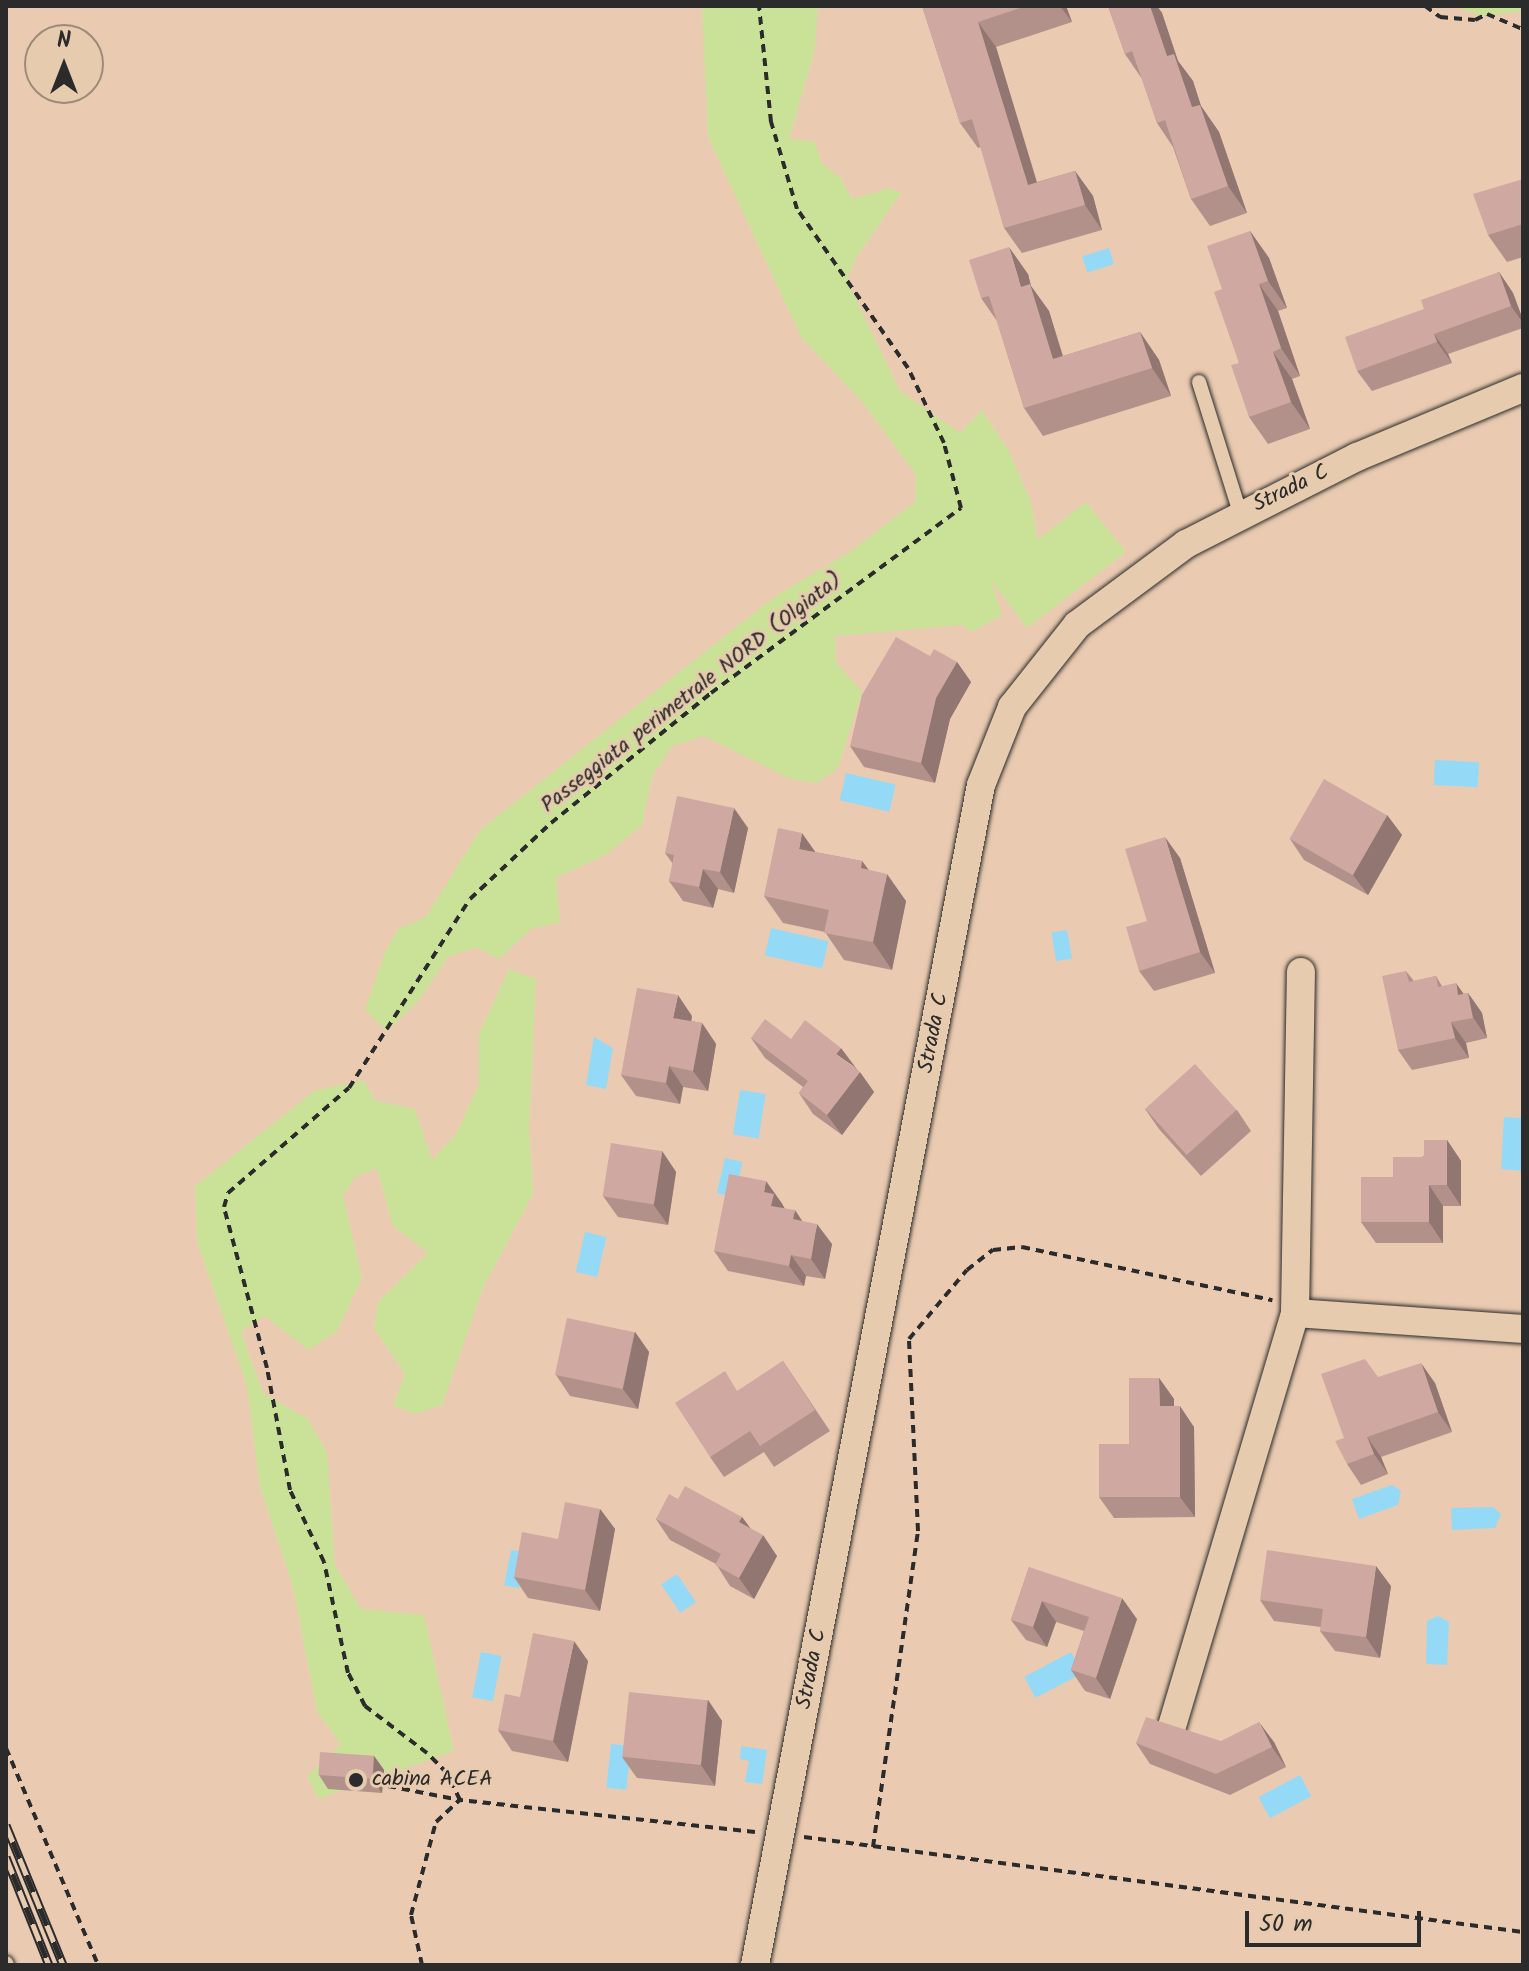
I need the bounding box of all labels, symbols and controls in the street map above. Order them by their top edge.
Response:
north arrow [24,24,104,104]
text: N [57,24,71,59]
street label: Strada C [1249,459,1333,519]
street label: Passeggiata perimetrale NORD (Olgiata) [536,567,848,819]
street label: Strada C [913,991,955,1075]
street label: Strada C [791,1627,833,1711]
place label: cabina ACEA [372,1767,493,1793]
marker: cabina ACEA [347,1771,365,1789]
scale bar [1249,1895,1425,1945]
text: 50 m [1259,1905,1313,1944]

